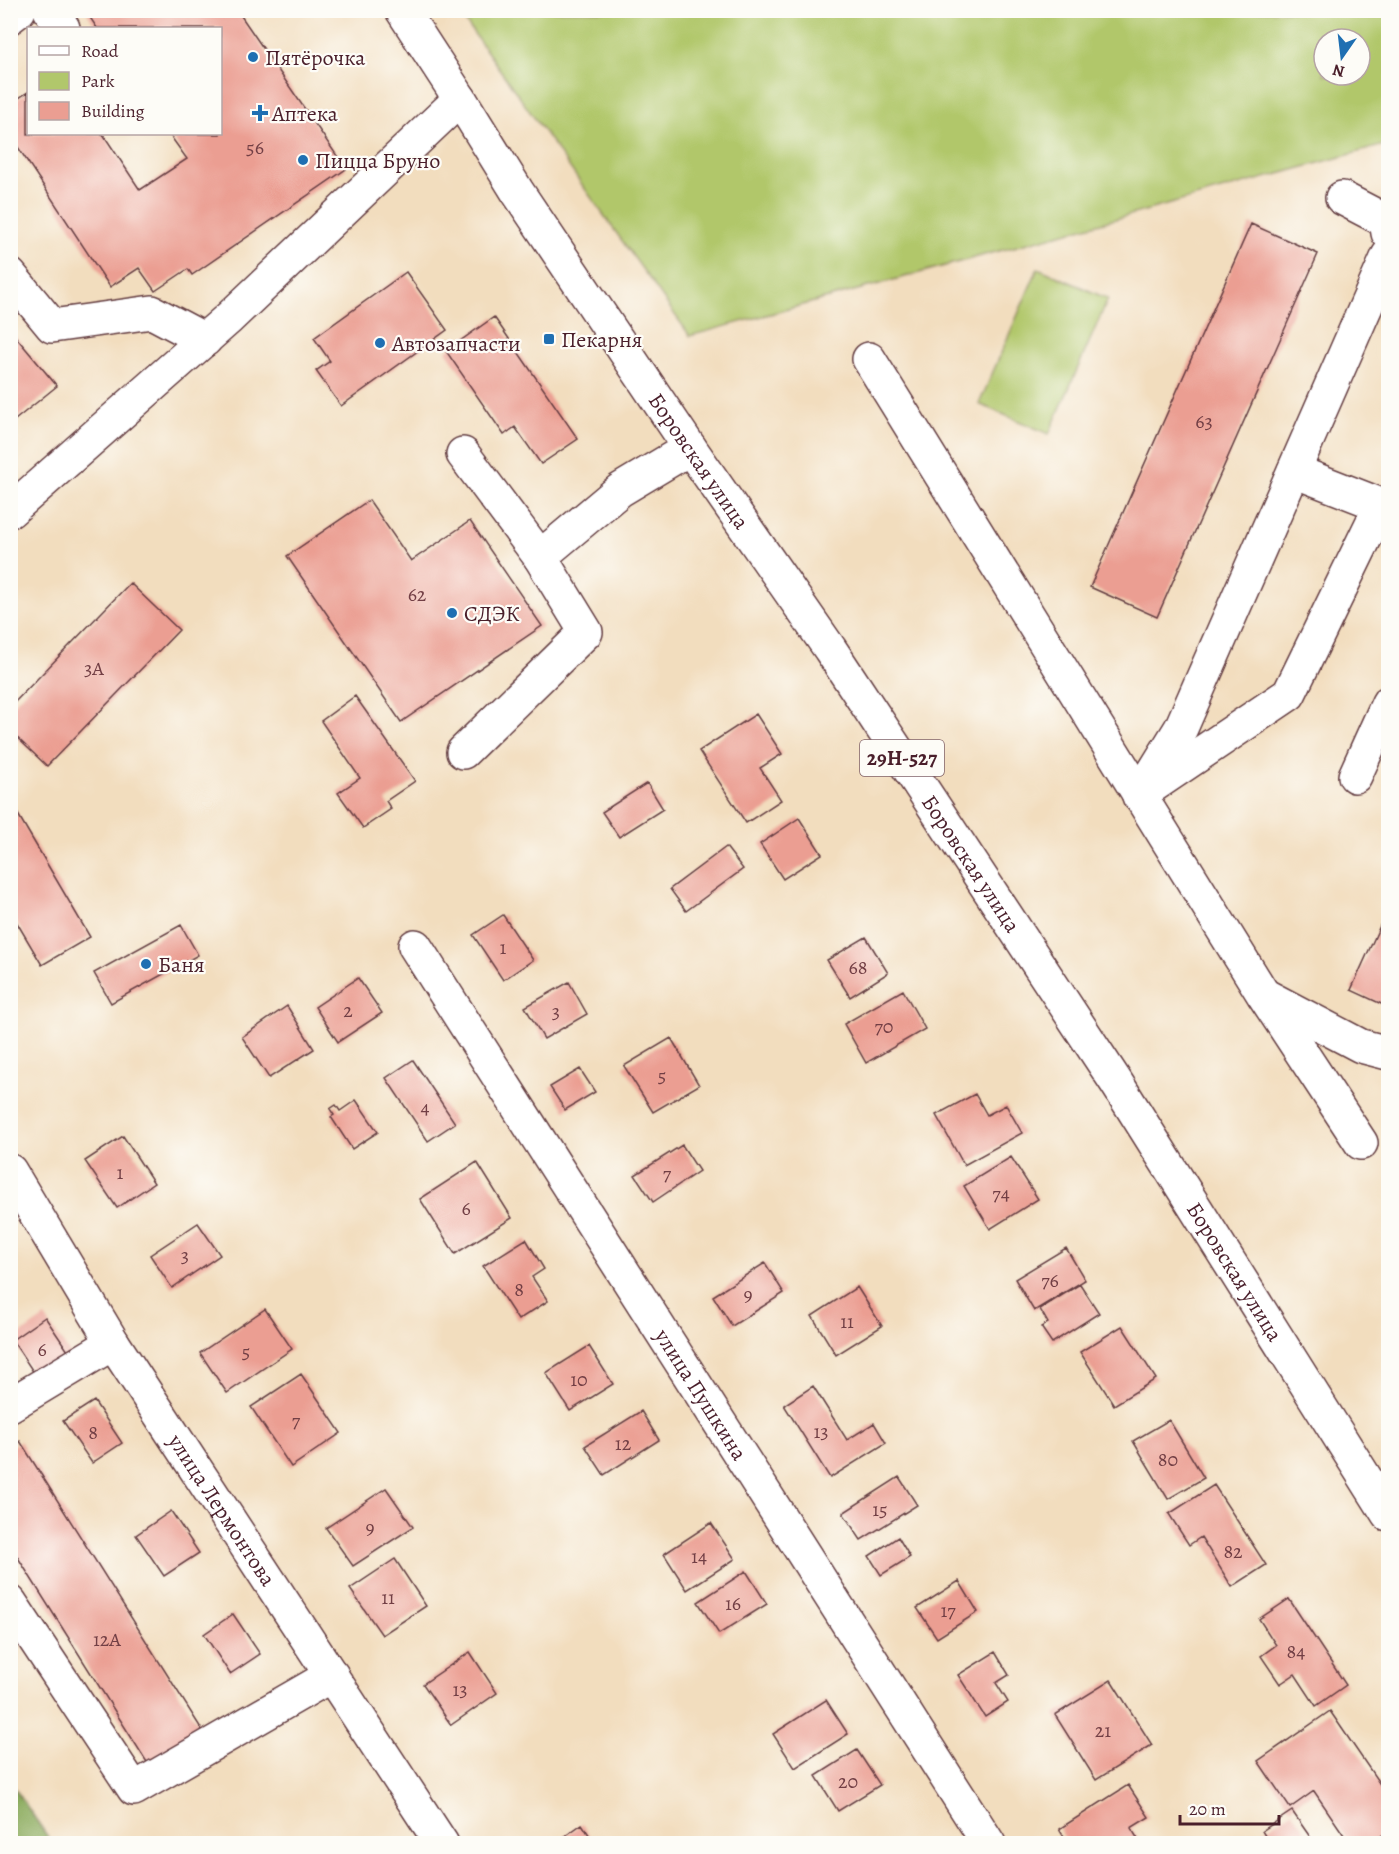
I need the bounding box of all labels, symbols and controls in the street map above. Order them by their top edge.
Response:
legend [27,27,222,135]
north arrow [1312,27,1372,87]
text: Road [81,39,119,63]
place label: Пятёрочка [265,43,366,73]
marker: Пятёрочка [246,50,260,64]
text: N [1330,58,1347,83]
text: Park [81,69,115,93]
text: Building [81,99,145,123]
place label: Аптека [271,99,339,129]
marker: Аптека [253,106,267,120]
house number: 56 [246,134,264,161]
place label: Пицца Бруно [315,146,441,176]
marker: Пицца Бруно [296,153,310,167]
place label: Пекарня [561,325,642,355]
place label: Автозапчасти [391,329,521,359]
marker: Пекарня [542,332,556,346]
marker: Автозапчасти [373,336,387,350]
street label: Боровская улица [641,387,756,536]
house number: 63 [1195,408,1213,435]
house number: 62 [408,581,427,608]
place label: СДЭК [464,599,519,629]
marker: СДЭК [445,606,459,620]
house number: 3А [84,655,104,682]
road number: 29Н-527 [860,740,944,776]
street label: Боровская улица [914,789,1028,939]
house number: 1 [500,934,507,961]
place label: Баня [158,950,205,980]
house number: 68 [849,954,867,981]
marker: Баня [139,957,153,971]
house number: 2 [343,997,353,1024]
house number: 3 [552,998,560,1025]
house number: 70 [874,1013,894,1040]
house number: 5 [658,1062,666,1089]
house number: 4 [420,1094,430,1121]
house number: 1 [117,1159,124,1186]
house number: 7 [663,1160,672,1187]
house number: 74 [992,1180,1010,1207]
house number: 6 [461,1195,471,1222]
street label: Боровская улица [1179,1197,1290,1348]
house number: 3 [181,1242,189,1269]
house number: 76 [1041,1267,1059,1294]
house number: 8 [514,1276,524,1303]
house number: 9 [743,1281,753,1308]
house number: 11 [840,1308,854,1335]
street label: улица Пушкина [647,1322,754,1467]
house number: 6 [37,1336,47,1363]
house number: 5 [242,1338,250,1365]
house number: 10 [570,1366,588,1393]
house number: 7 [292,1407,301,1434]
house number: 13 [813,1418,829,1445]
house number: 8 [88,1419,98,1446]
street label: улица Лермонтова [160,1428,283,1593]
house number: 12 [615,1430,632,1457]
house number: 80 [1158,1446,1178,1473]
house number: 15 [872,1496,888,1523]
house number: 9 [365,1514,375,1541]
house number: 82 [1223,1538,1243,1565]
house number: 14 [691,1543,707,1570]
house number: 11 [381,1584,395,1611]
house number: 16 [725,1590,741,1617]
house number: 17 [940,1597,956,1624]
house number: 12А [93,1626,121,1653]
house number: 84 [1287,1638,1305,1665]
house number: 13 [452,1676,468,1703]
house number: 21 [1095,1717,1111,1744]
house number: 20 [838,1768,858,1795]
scale bar [1180,1788,1279,1826]
text: 20 m [1189,1797,1226,1821]

